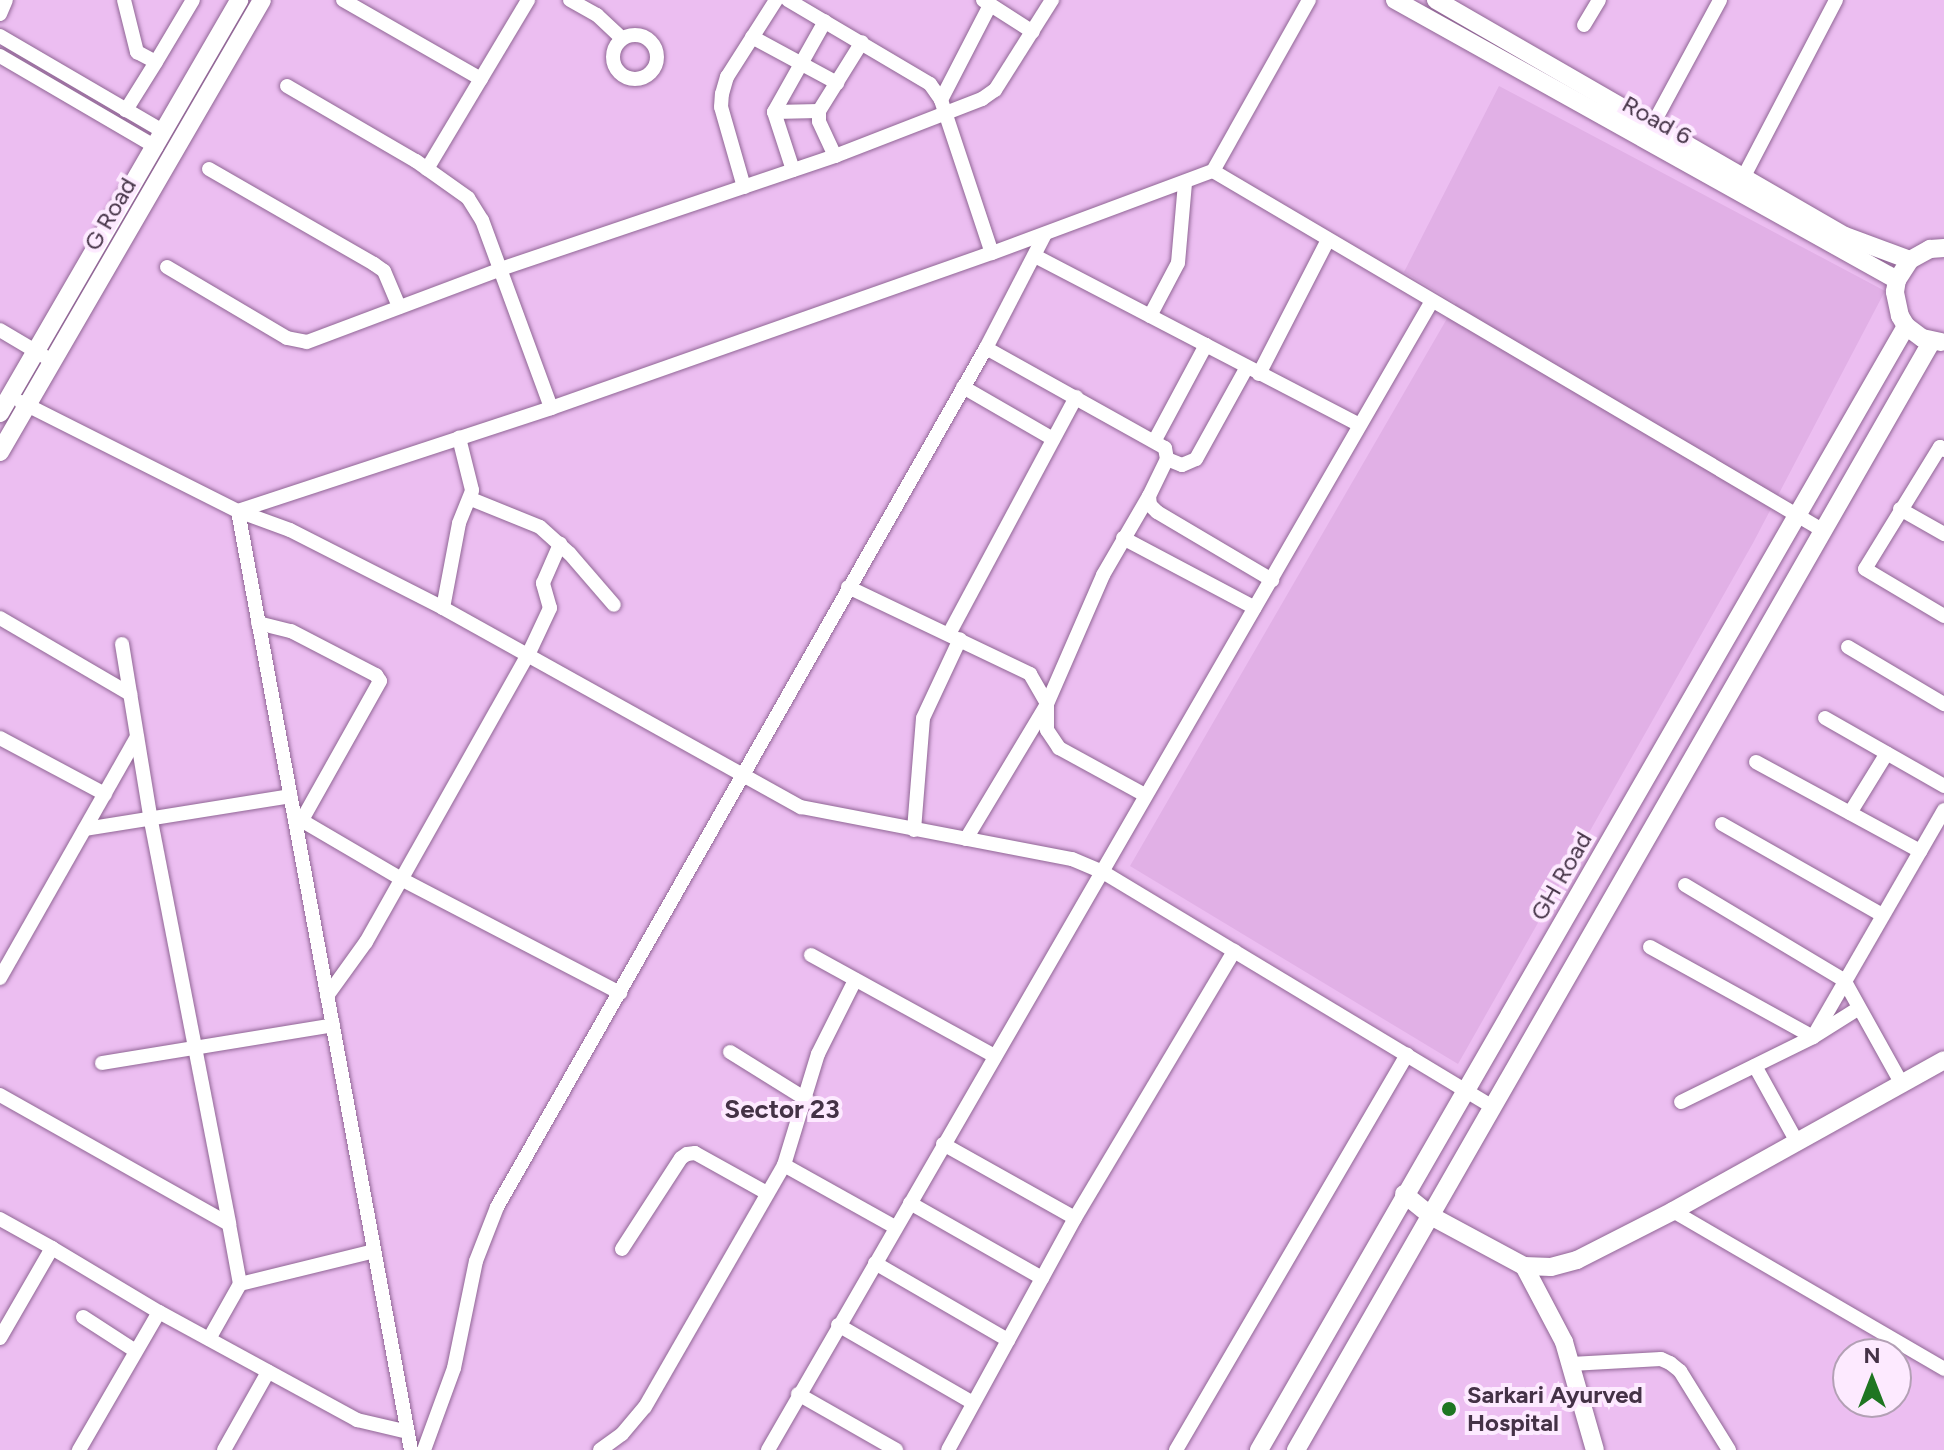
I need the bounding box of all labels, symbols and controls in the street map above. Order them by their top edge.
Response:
street label: Road 6 [1617,89,1697,151]
street label: G Road [78,172,142,256]
street label: GH Road [1524,827,1598,925]
district label: Sector 23 [724,1094,840,1126]
north arrow [1832,1338,1912,1418]
text: N [1863,1342,1881,1369]
place label: Sarkari Ayurved Hospital [1467,1381,1643,1437]
marker: Sarkari Ayurved Hospital [1438,1398,1460,1420]

